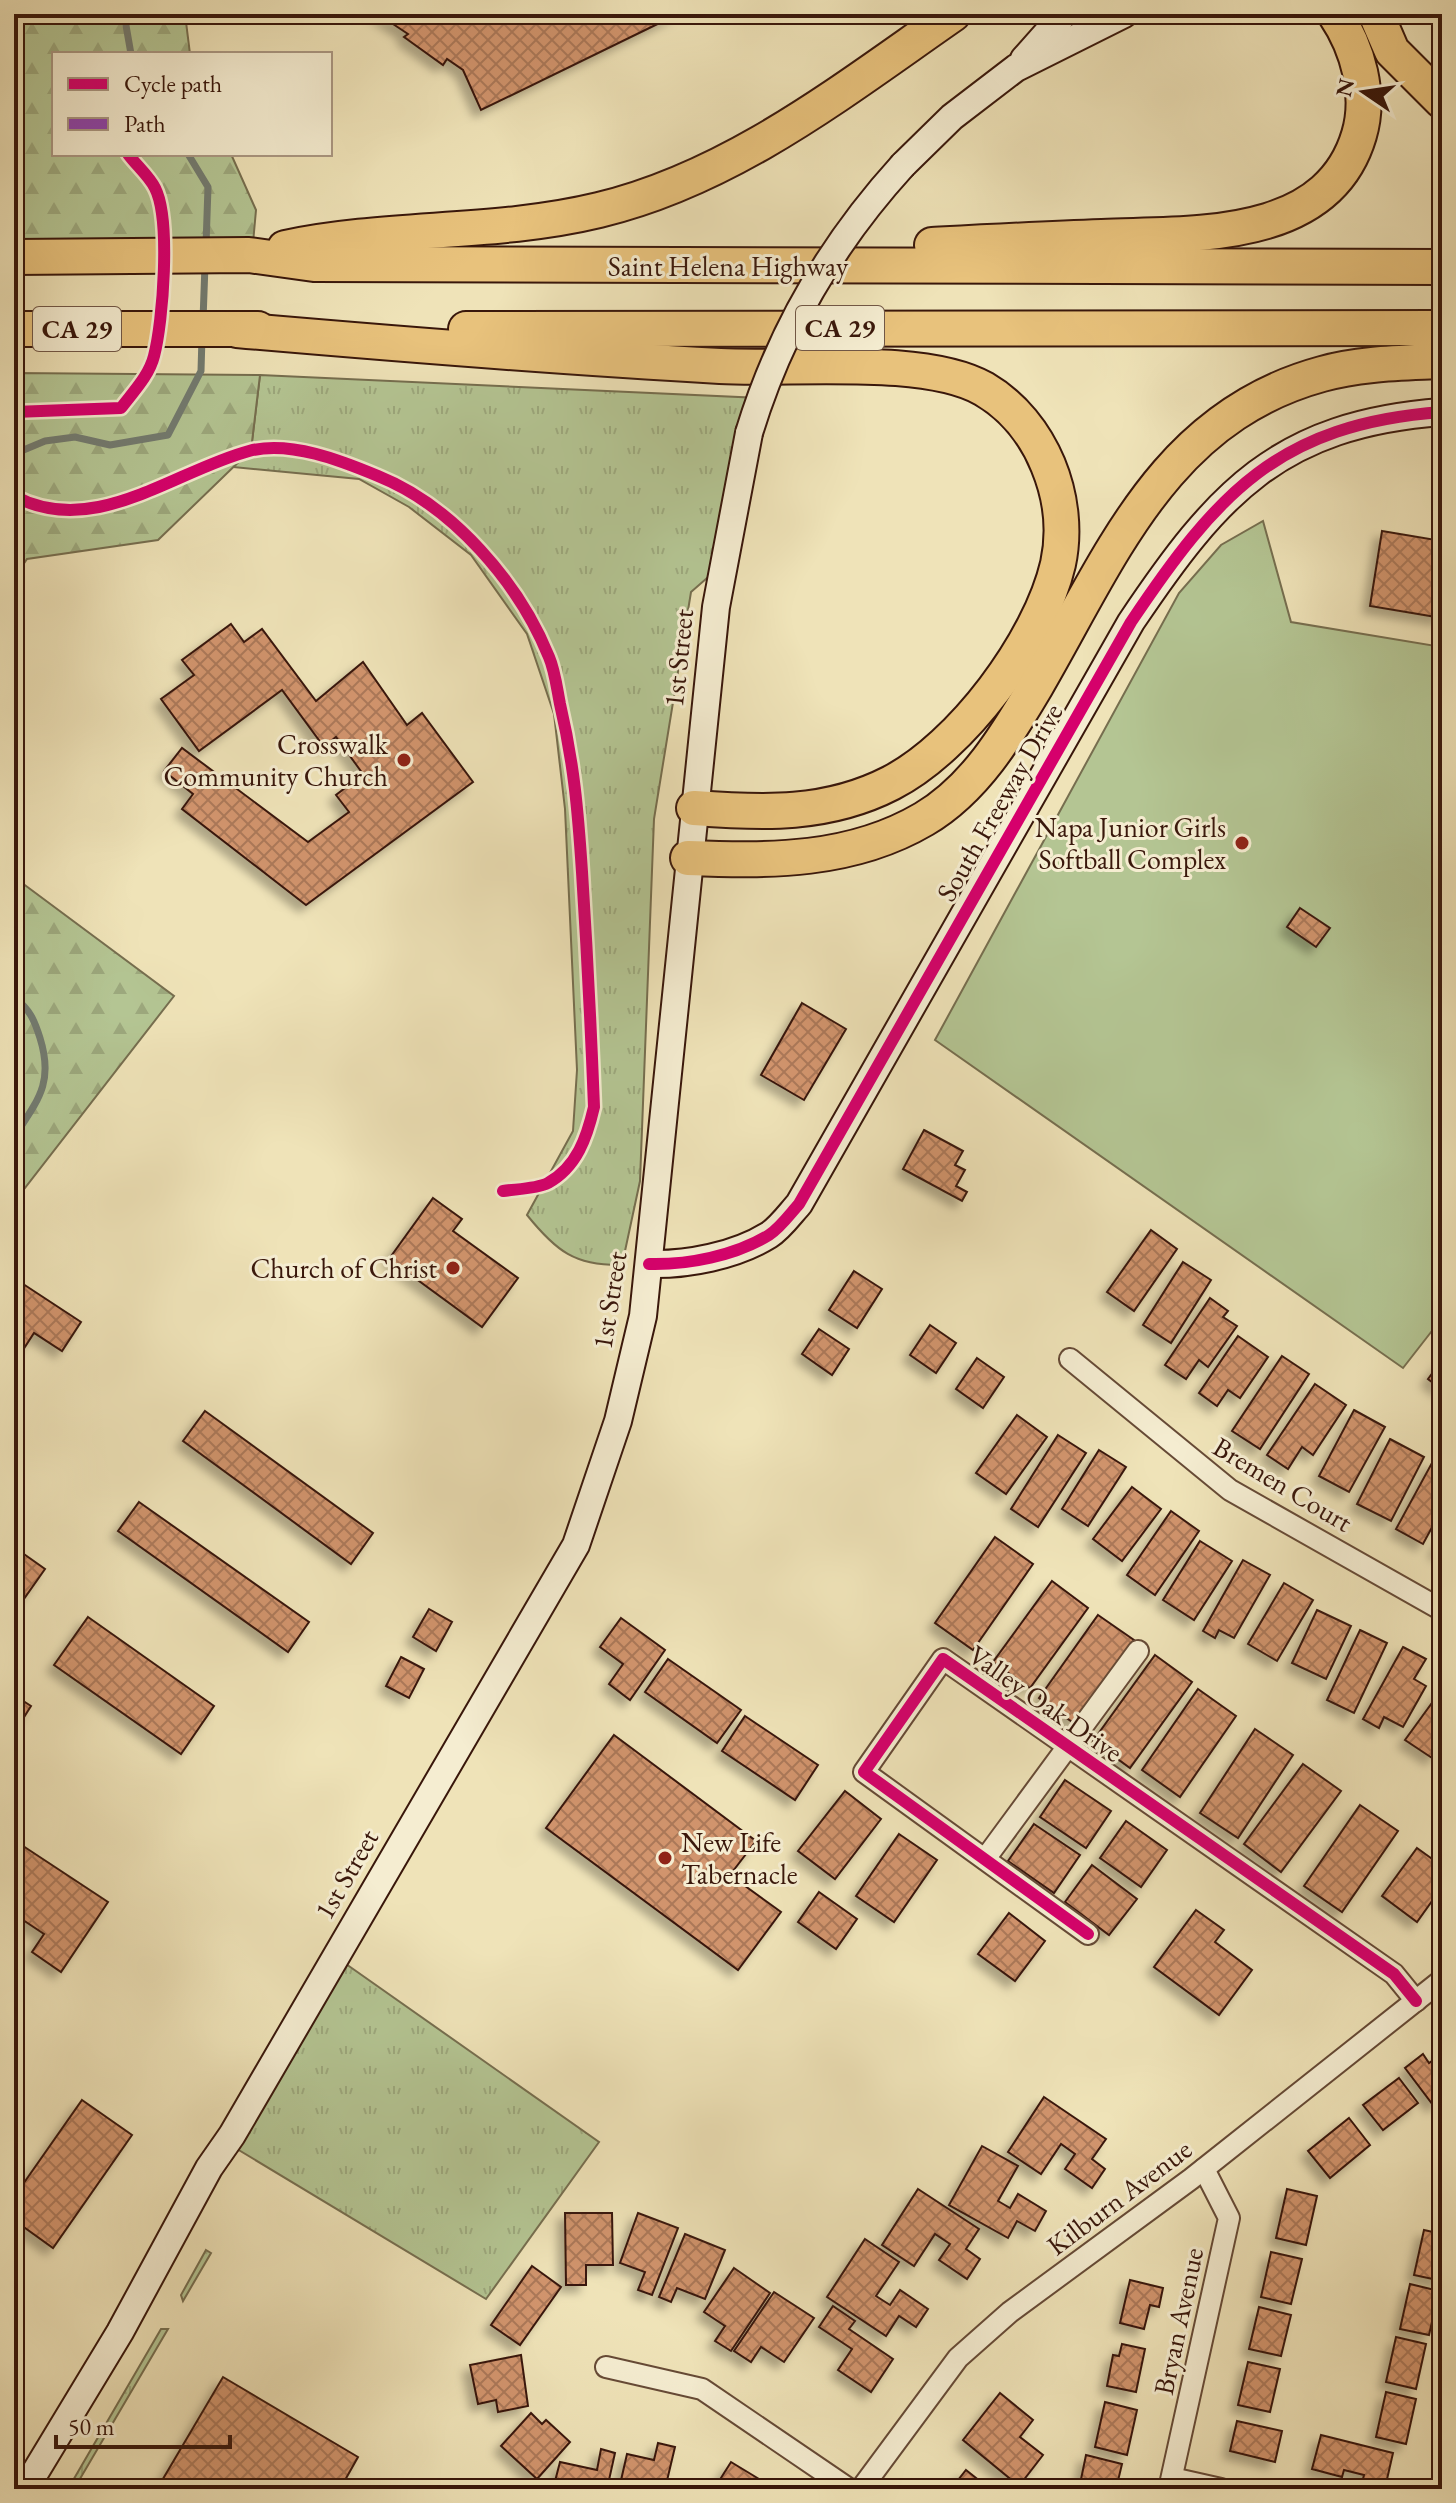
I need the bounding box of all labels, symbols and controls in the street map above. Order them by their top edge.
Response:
legend [52,52,332,156]
north arrow [1324,52,1404,132]
text: Cycle path [124,68,222,99]
text: N [1329,75,1361,100]
text: Path [124,108,166,139]
street label: Saint Helena Highway [608,248,849,284]
road number: CA 29 [796,306,884,350]
road number: CA 29 [33,307,121,351]
street label: 1st Street [655,607,701,709]
street label: South Freeway Drive [928,696,1070,908]
place label: Crosswalk Community Church [163,726,389,794]
marker: Crosswalk Community Church [395,751,413,769]
place label: Napa Junior Girls Softball Complex [1035,809,1226,877]
marker: Napa Junior Girls Softball Complex [1233,834,1251,852]
street label: 1st Street [584,1248,635,1351]
place label: Church of Christ [250,1250,437,1286]
marker: Church of Christ [444,1259,462,1277]
street label: Bremen Court [1207,1428,1359,1540]
street label: Valley Oak Drive [962,1636,1130,1770]
street label: 1st Street [306,1822,386,1926]
place label: New Life Tabernacle [681,1824,798,1892]
marker: New Life Tabernacle [656,1849,674,1867]
street label: Kilburn Avenue [1040,2131,1199,2263]
street label: Bryan Avenue [1145,2244,1211,2398]
scale bar [56,2399,230,2449]
text: 50 m [68,2411,115,2442]

